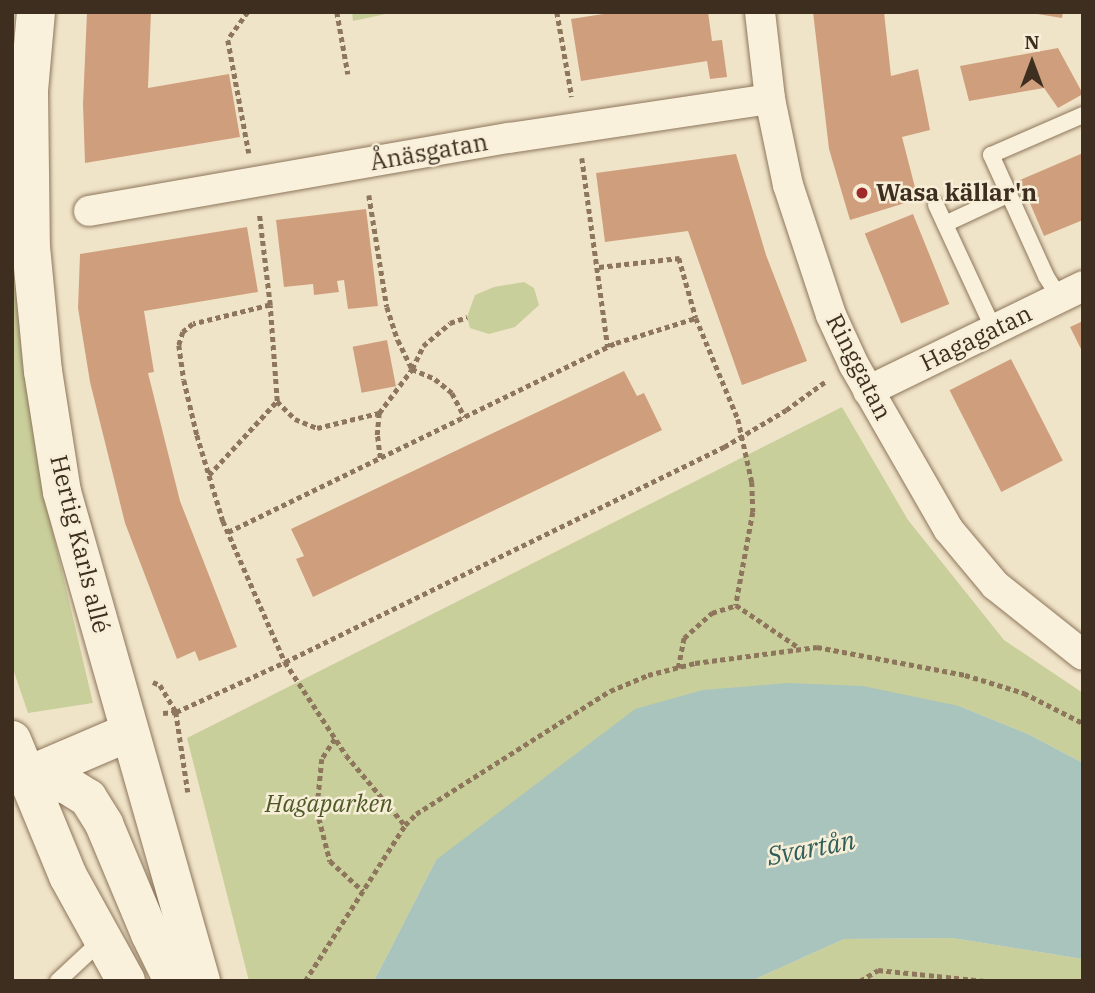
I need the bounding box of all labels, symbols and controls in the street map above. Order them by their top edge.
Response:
north arrow [997,28,1067,98]
text: N [1024,30,1040,54]
street label: Ånäsgatan [368,127,490,177]
place label: Wasa källar'n [876,179,1037,207]
marker: Wasa källar'n [854,185,870,201]
street label: Hagagatan [915,299,1037,377]
street label: Ringgatan [820,309,898,425]
street label: Hertig Karls allé [44,452,116,636]
park label: Hagaparken [265,790,393,818]
water label: Svartån [764,824,858,872]

